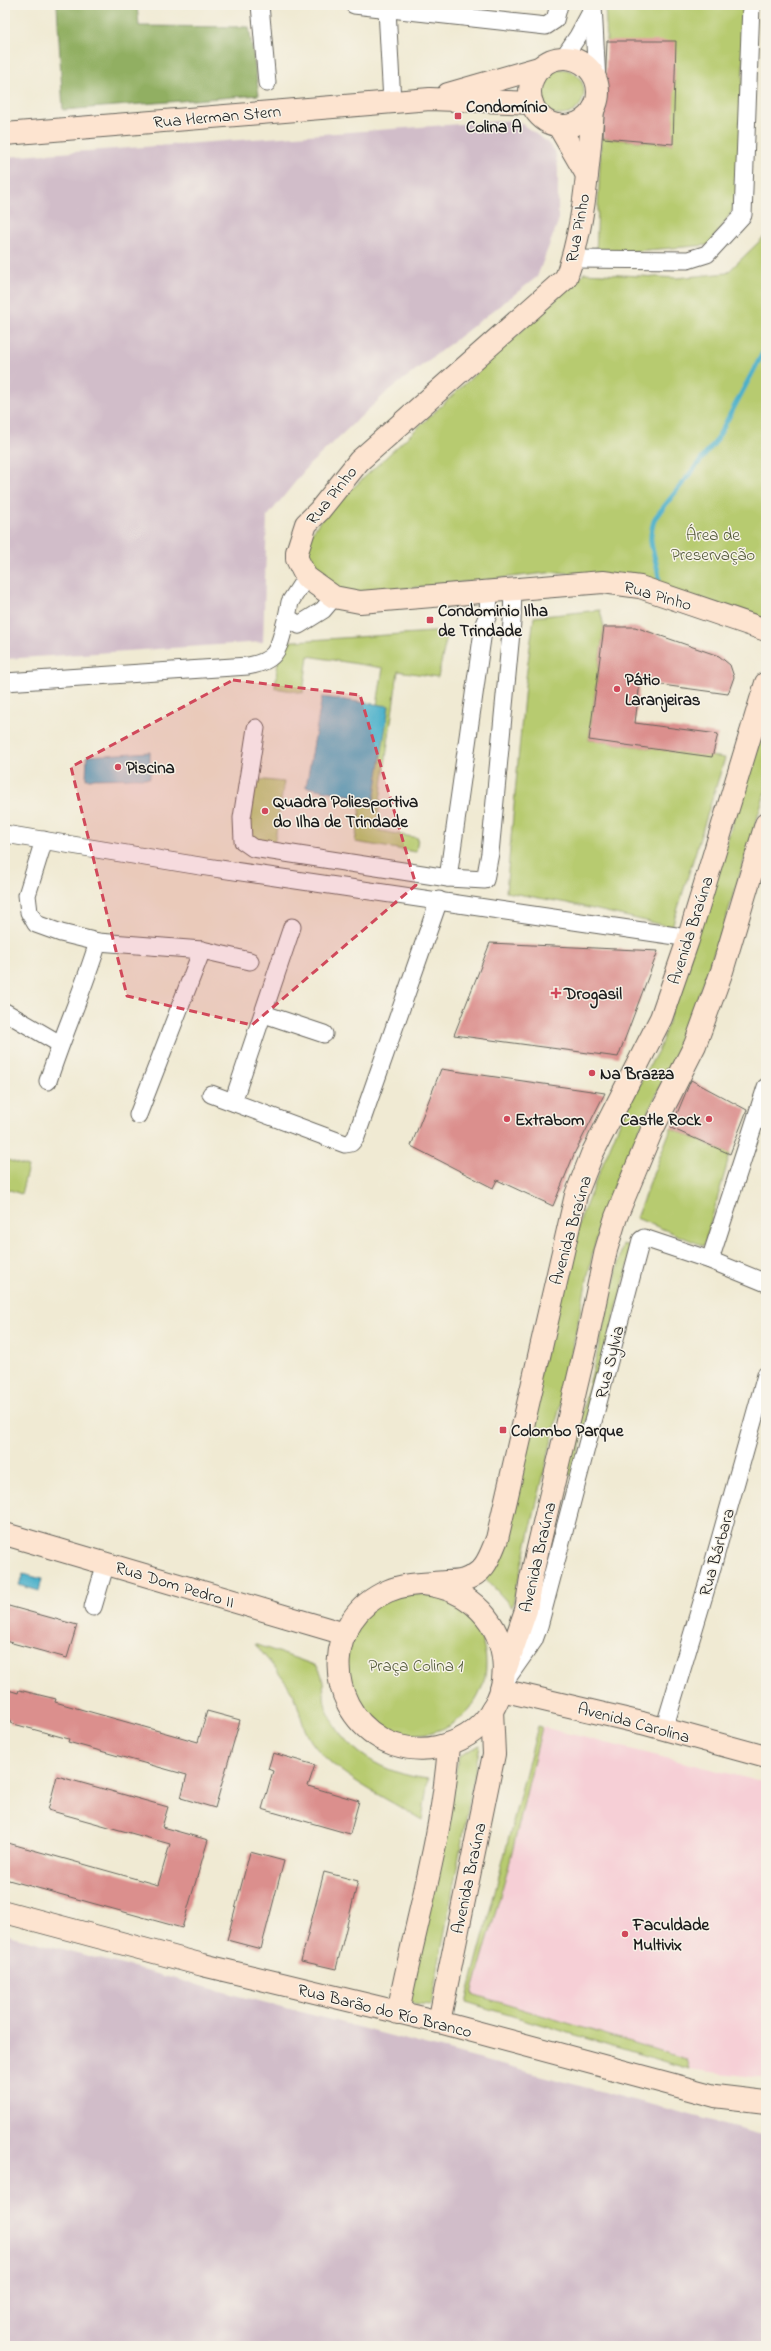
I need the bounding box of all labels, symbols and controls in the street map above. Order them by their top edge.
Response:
place label: Condomínio Colina A [466,95,548,140]
street label: Rua Herman Stern [152,99,282,136]
marker: Condomínio Colina A [453,111,463,121]
street label: Rua Pinho [560,192,597,265]
street label: Rua Pinho [301,461,364,531]
park label: Área de Preservação [671,523,755,568]
street label: Rua Pinho [621,575,695,618]
place label: Condominio Ilha de Trindade [438,599,548,644]
marker: Condominio Ilha de Trindade [425,615,435,625]
place label: Pátio Laranjeiras [625,668,701,713]
marker: Pátio Laranjeiras [612,684,622,694]
place label: Piscina [126,756,175,781]
marker: Piscina [113,762,123,772]
place label: Quadra Poliesportiva do Ilha de Trindade [273,790,418,835]
marker: Quadra Poliesportiva do Ilha de Trindade [260,806,270,816]
street label: Avenida Braúna [662,873,721,988]
place label: Drogasil [563,982,622,1009]
marker: Drogasil [551,988,561,998]
place label: Na Brazza [600,1062,674,1087]
marker: Na Brazza [587,1068,597,1078]
place label: Extrabom [515,1108,584,1133]
place label: Castle Rock [620,1108,702,1133]
marker: Extrabom [502,1114,512,1124]
marker: Castle Rock [704,1114,714,1124]
street label: Avenida Braúna [544,1173,599,1288]
street label: Rua Sylvia [589,1323,633,1402]
place label: Colombo Parque [511,1419,625,1444]
marker: Colombo Parque [498,1425,508,1435]
street label: Avenida Braúna [514,1500,563,1615]
street label: Rua Bárbara [693,1506,742,1599]
street label: Rua Dom Pedro II [112,1555,237,1615]
park label: Praça Colina 1 [368,1654,464,1679]
street label: Avenida Carolina [575,1696,692,1750]
street label: Avenida Braúna [446,1821,493,1936]
place label: Faculdade Multivix [632,1913,711,1958]
marker: Faculdade Multivix [620,1929,630,1939]
street label: Rua Barão do Río Branco [295,1978,475,2045]

